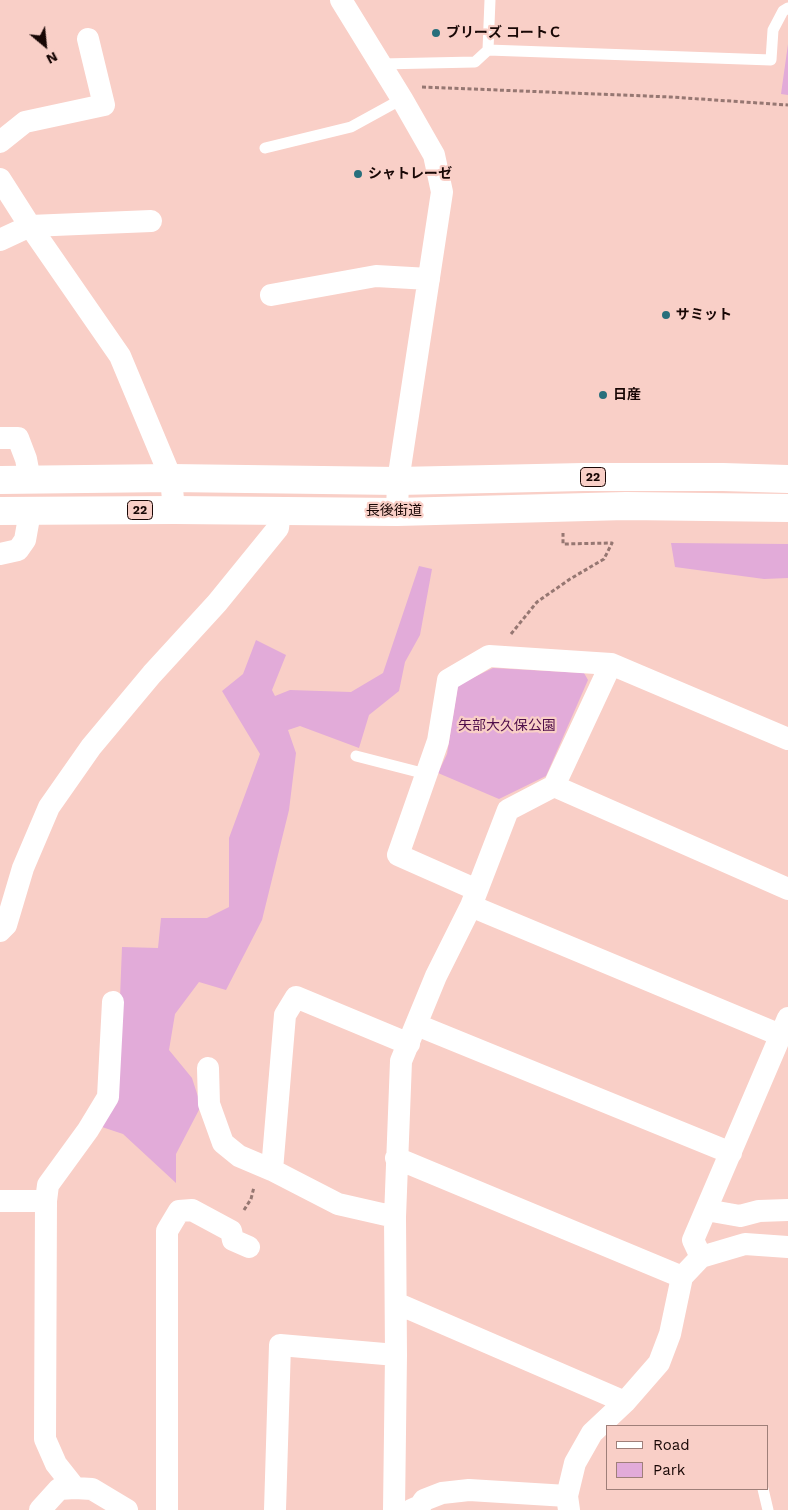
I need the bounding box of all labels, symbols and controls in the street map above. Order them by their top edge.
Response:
north arrow [20,20,70,70]
place label: ブリーズ コートＣ [446,25,562,41]
marker: ブリーズ コートＣ [430,27,442,39]
text: N [44,49,60,68]
place label: シャトレーゼ [368,166,452,182]
marker: シャトレーゼ [352,168,364,180]
place label: サミット [676,307,732,323]
marker: サミット [660,309,672,321]
place label: 日産 [613,387,641,403]
marker: 日産 [597,389,609,401]
road number: 22 [580,468,606,487]
road number: 22 [128,500,152,520]
street label: 長後街道 [366,503,422,519]
park label: 矢部大久保公園 [458,718,556,734]
legend [606,1425,768,1490]
text: Road [653,1436,690,1454]
text: Park [653,1461,685,1479]

